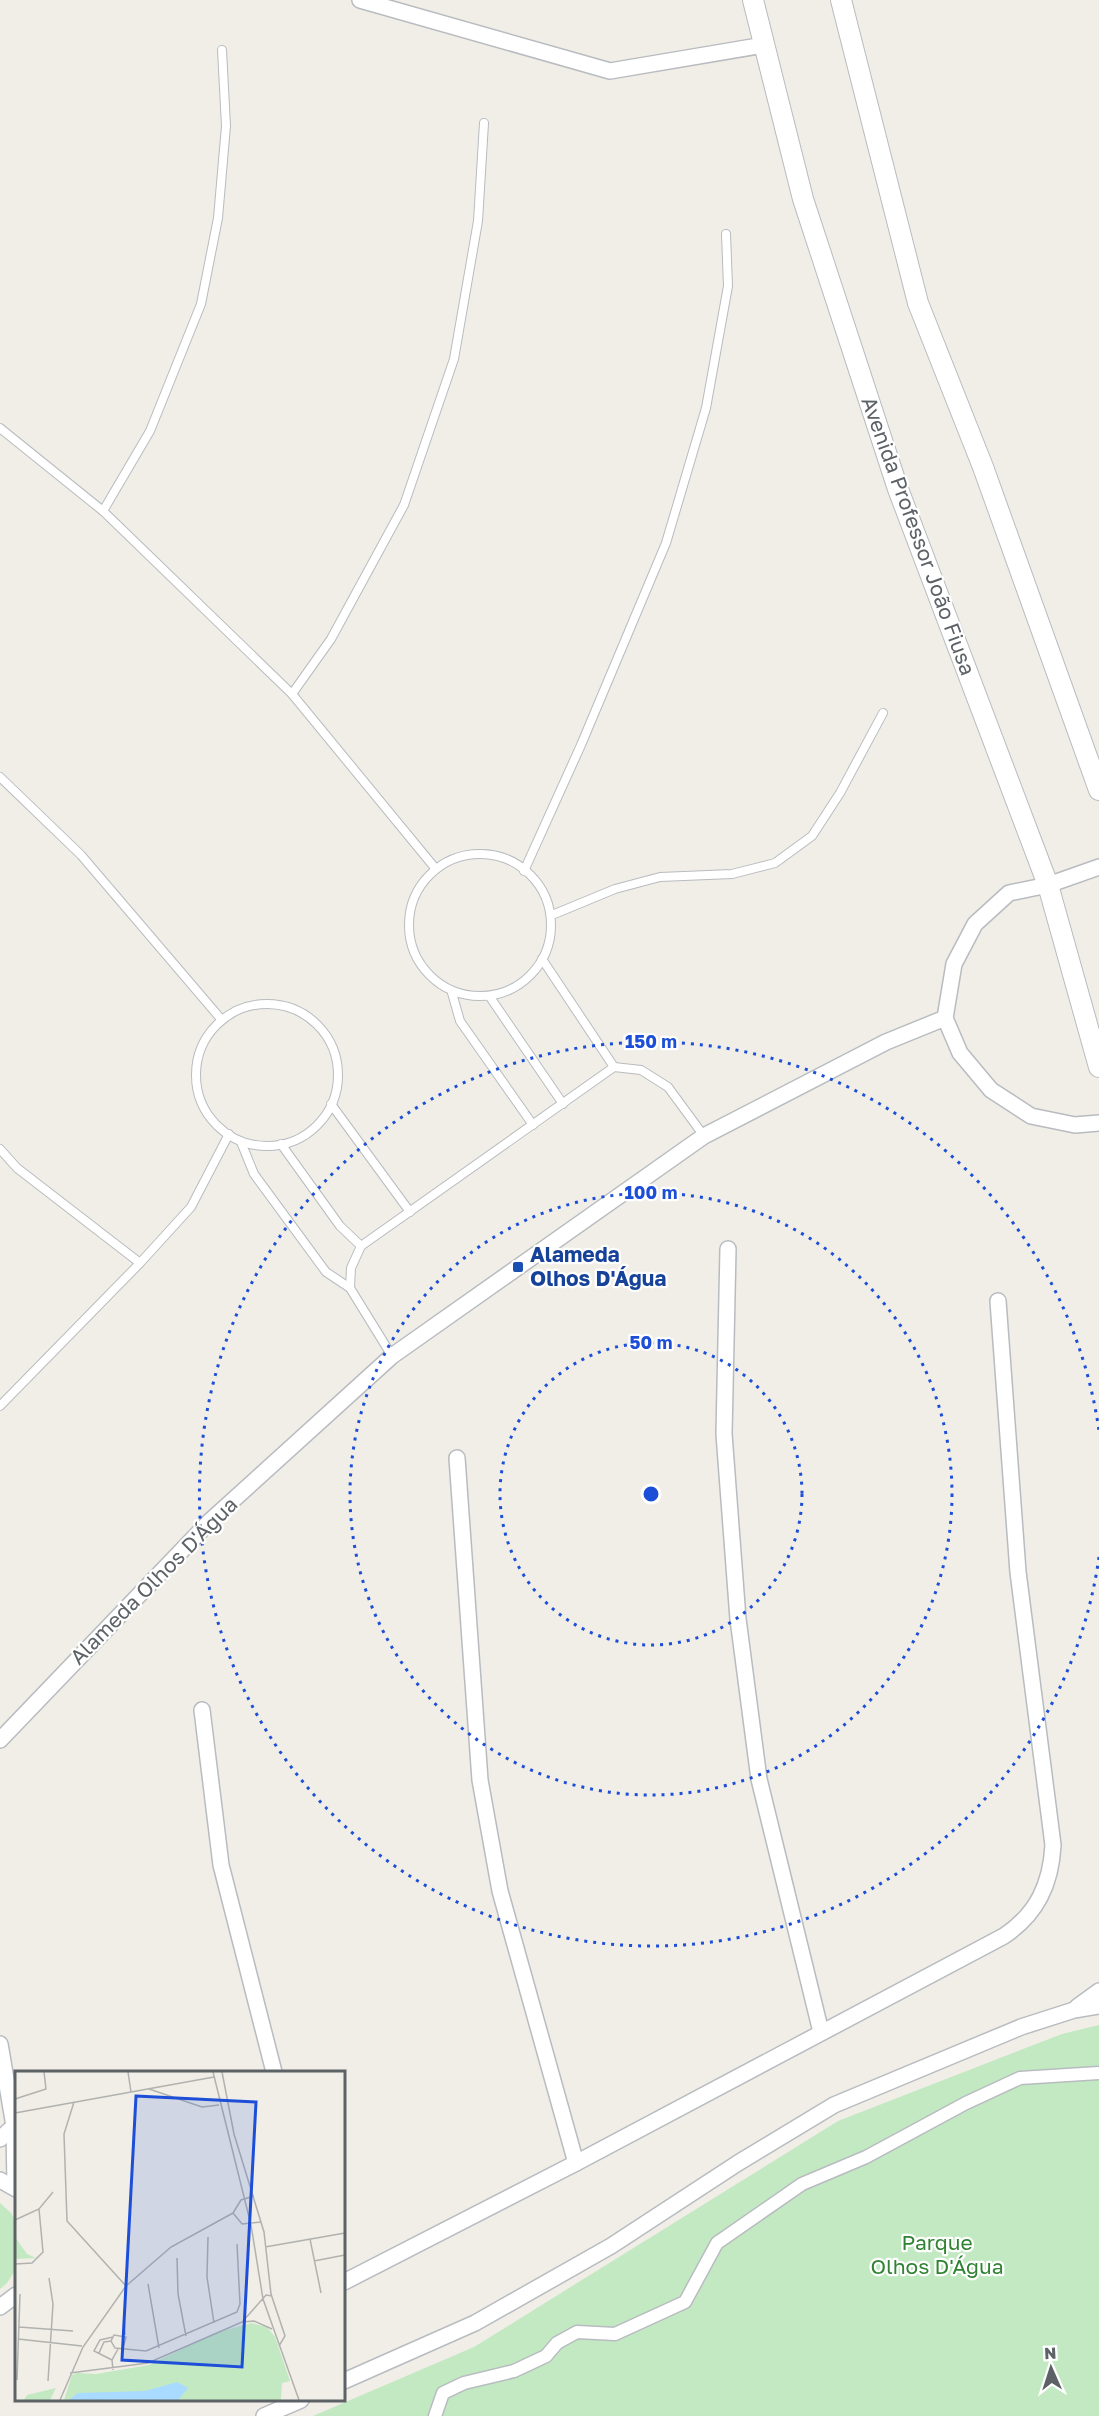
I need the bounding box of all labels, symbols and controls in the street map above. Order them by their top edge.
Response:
street label: Avenida Professor João Fiusa [856,393,982,679]
text: 150 m [625,1030,677,1052]
text: 100 m [625,1181,677,1203]
place label: Alameda Olhos D'Água [530,1241,666,1291]
marker: Alameda Olhos D'Água [511,1260,525,1274]
text: 50 m [630,1331,672,1353]
centre of rings [641,1484,661,1504]
street label: Alameda Olhos D'Água [64,1491,242,1669]
inset map [15,2071,345,2401]
park label: Parque Olhos D'Água [870,2229,1004,2279]
north arrow [1021,2338,1081,2398]
text: N [1044,2343,1057,2363]

